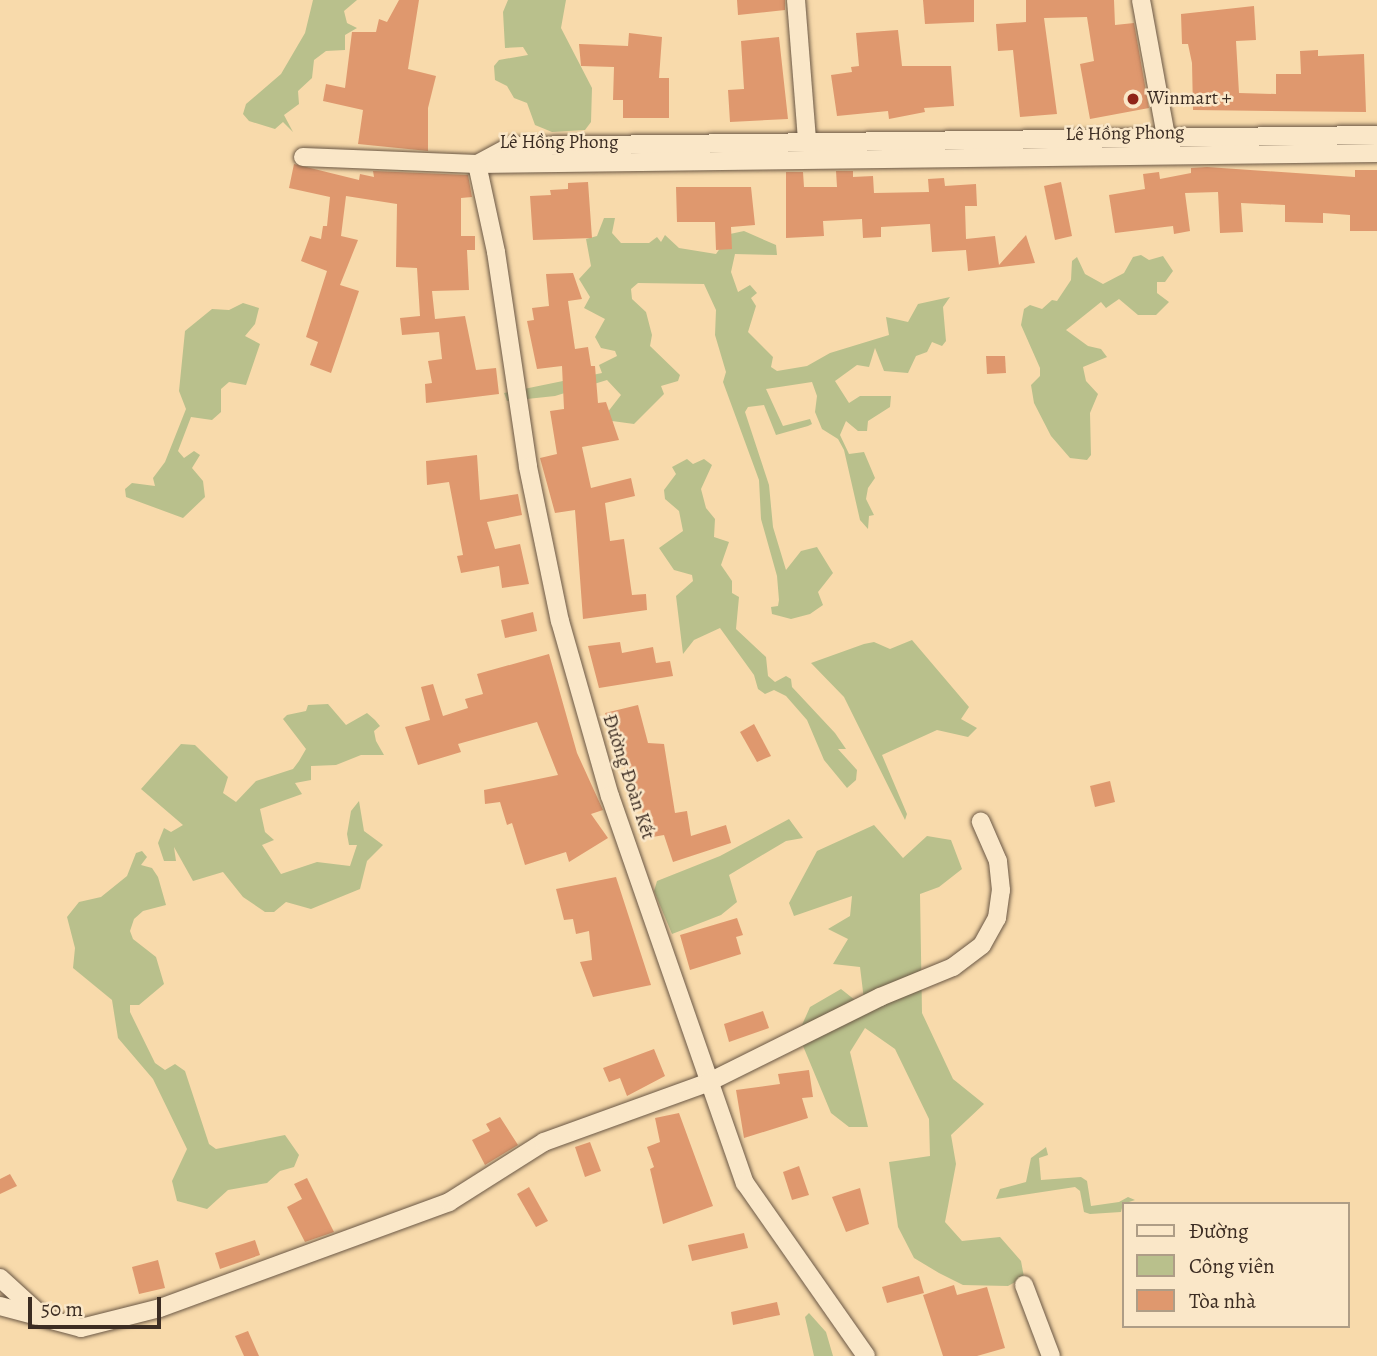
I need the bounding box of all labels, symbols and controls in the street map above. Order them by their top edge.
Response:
place label: Winmart + [1147,88,1231,110]
marker: Winmart + [1125,91,1141,107]
street label: Lê Hồng Phong [1065,122,1185,146]
street label: Lê Hồng Phong [499,132,619,154]
street label: Đường Đoàn Kết [597,712,659,842]
legend [1122,1202,1349,1328]
text: Đường [1189,1217,1248,1245]
text: Công viên [1189,1252,1275,1280]
scale bar [32,1282,164,1326]
text: Tòa nhà [1189,1287,1256,1315]
text: 50 m [41,1295,83,1323]

